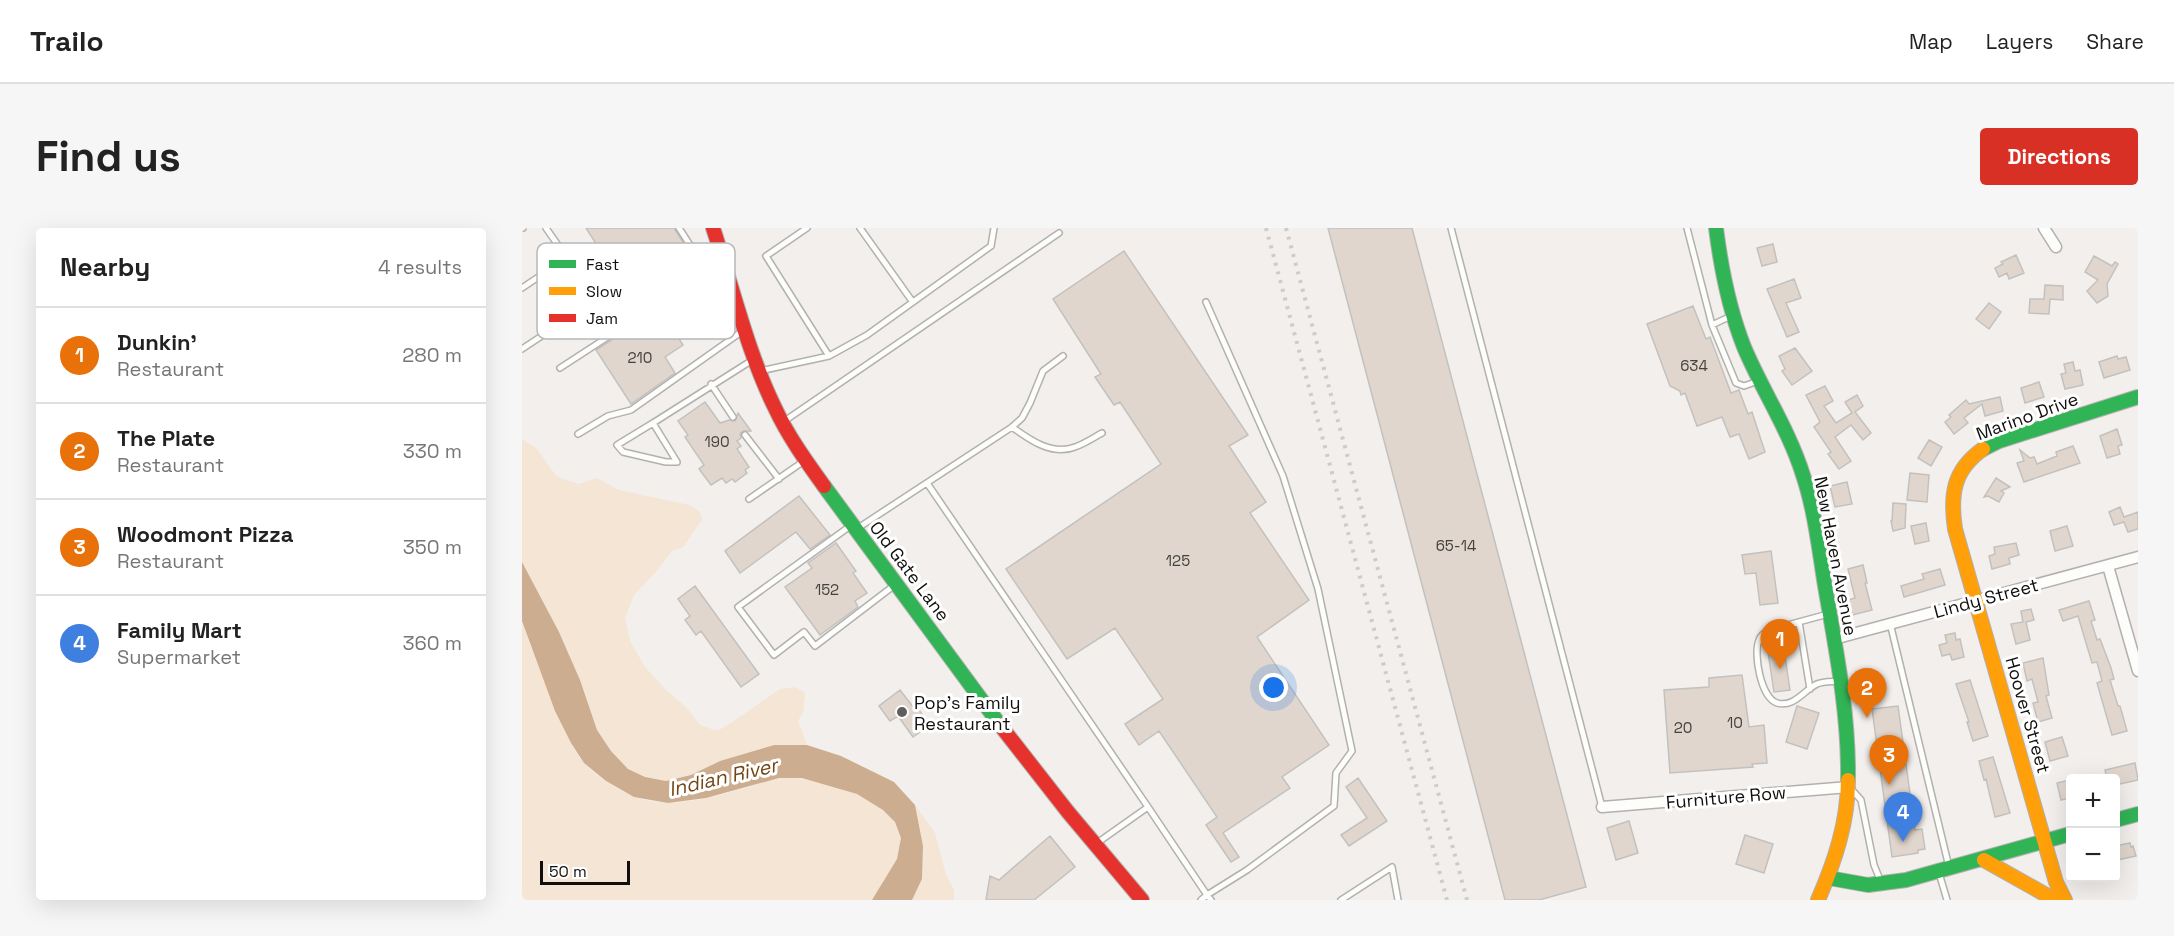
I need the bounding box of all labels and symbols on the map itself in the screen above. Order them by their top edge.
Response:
legend [537,243,735,339]
text: Fast [586,254,619,275]
text: Slow [586,281,622,302]
text: Jam [586,308,618,329]
house number: 210 [628,348,652,367]
house number: 634 [1680,356,1708,375]
street label: Marino Drive [1973,387,2081,445]
house number: 190 [704,432,730,451]
street label: New Haven Avenue [1809,474,1863,638]
street label: Old Gate Lane [865,516,955,626]
house number: 65-14 [1436,536,1476,555]
house number: 125 [1166,551,1190,570]
street label: Lindy Street [1931,573,2041,623]
house number: 152 [815,580,839,599]
pin: 1 [1760,620,1800,669]
street label: Hoover Street [2000,654,2056,776]
pin: 2 [1848,668,1886,718]
your location [1259,673,1288,702]
place label: Pop's Family Restaurant [914,691,1020,735]
marker: Pop's Family Restaurant [895,705,909,719]
house number: 10 [1727,713,1743,732]
house number: 20 [1674,718,1692,737]
pin: 3 [1870,736,1908,785]
water label: Indian River [666,751,782,802]
street label: Furniture Row [1665,780,1787,814]
pin: 4 [1884,792,1922,842]
scale bar [540,858,630,886]

